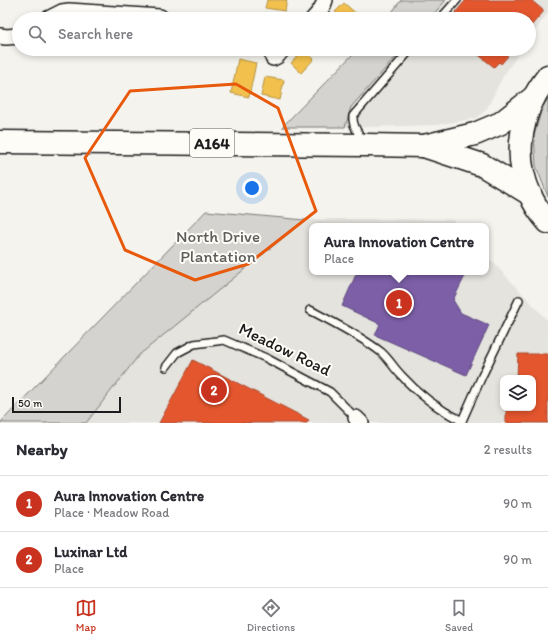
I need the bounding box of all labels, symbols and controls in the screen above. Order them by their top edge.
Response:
search box [12,12,536,56]
icon: search [26,23,48,45]
text: Search here [58,25,133,43]
road number: A164 [190,129,234,157]
your location [242,178,262,198]
popup [309,223,489,275]
park label: North Drive Plantation [176,226,260,266]
text: Aura Innovation Centre [324,233,474,251]
text: Place [324,251,354,266]
pin: 1 [386,288,412,318]
street label: Meadow Road [236,318,335,380]
pin: 2 [201,375,227,405]
map controls [500,375,536,411]
button: layers [500,375,536,411]
scale bar [12,395,121,414]
text: 50 m [18,397,42,410]
text: Nearby [16,439,68,459]
text: 2 results [484,442,532,457]
text: Aura Innovation Centre [54,487,204,505]
text: 1 [26,496,32,511]
text: 90 m [503,496,532,511]
text: Place · Meadow Road [54,505,169,520]
text: Luxinar Ltd [54,543,127,561]
text: 2 [26,552,32,567]
text: 90 m [503,552,532,567]
text: Place [54,561,84,576]
tab: Map [75,597,97,634]
tab: Directions [247,597,295,634]
tab: Saved [445,597,473,634]

